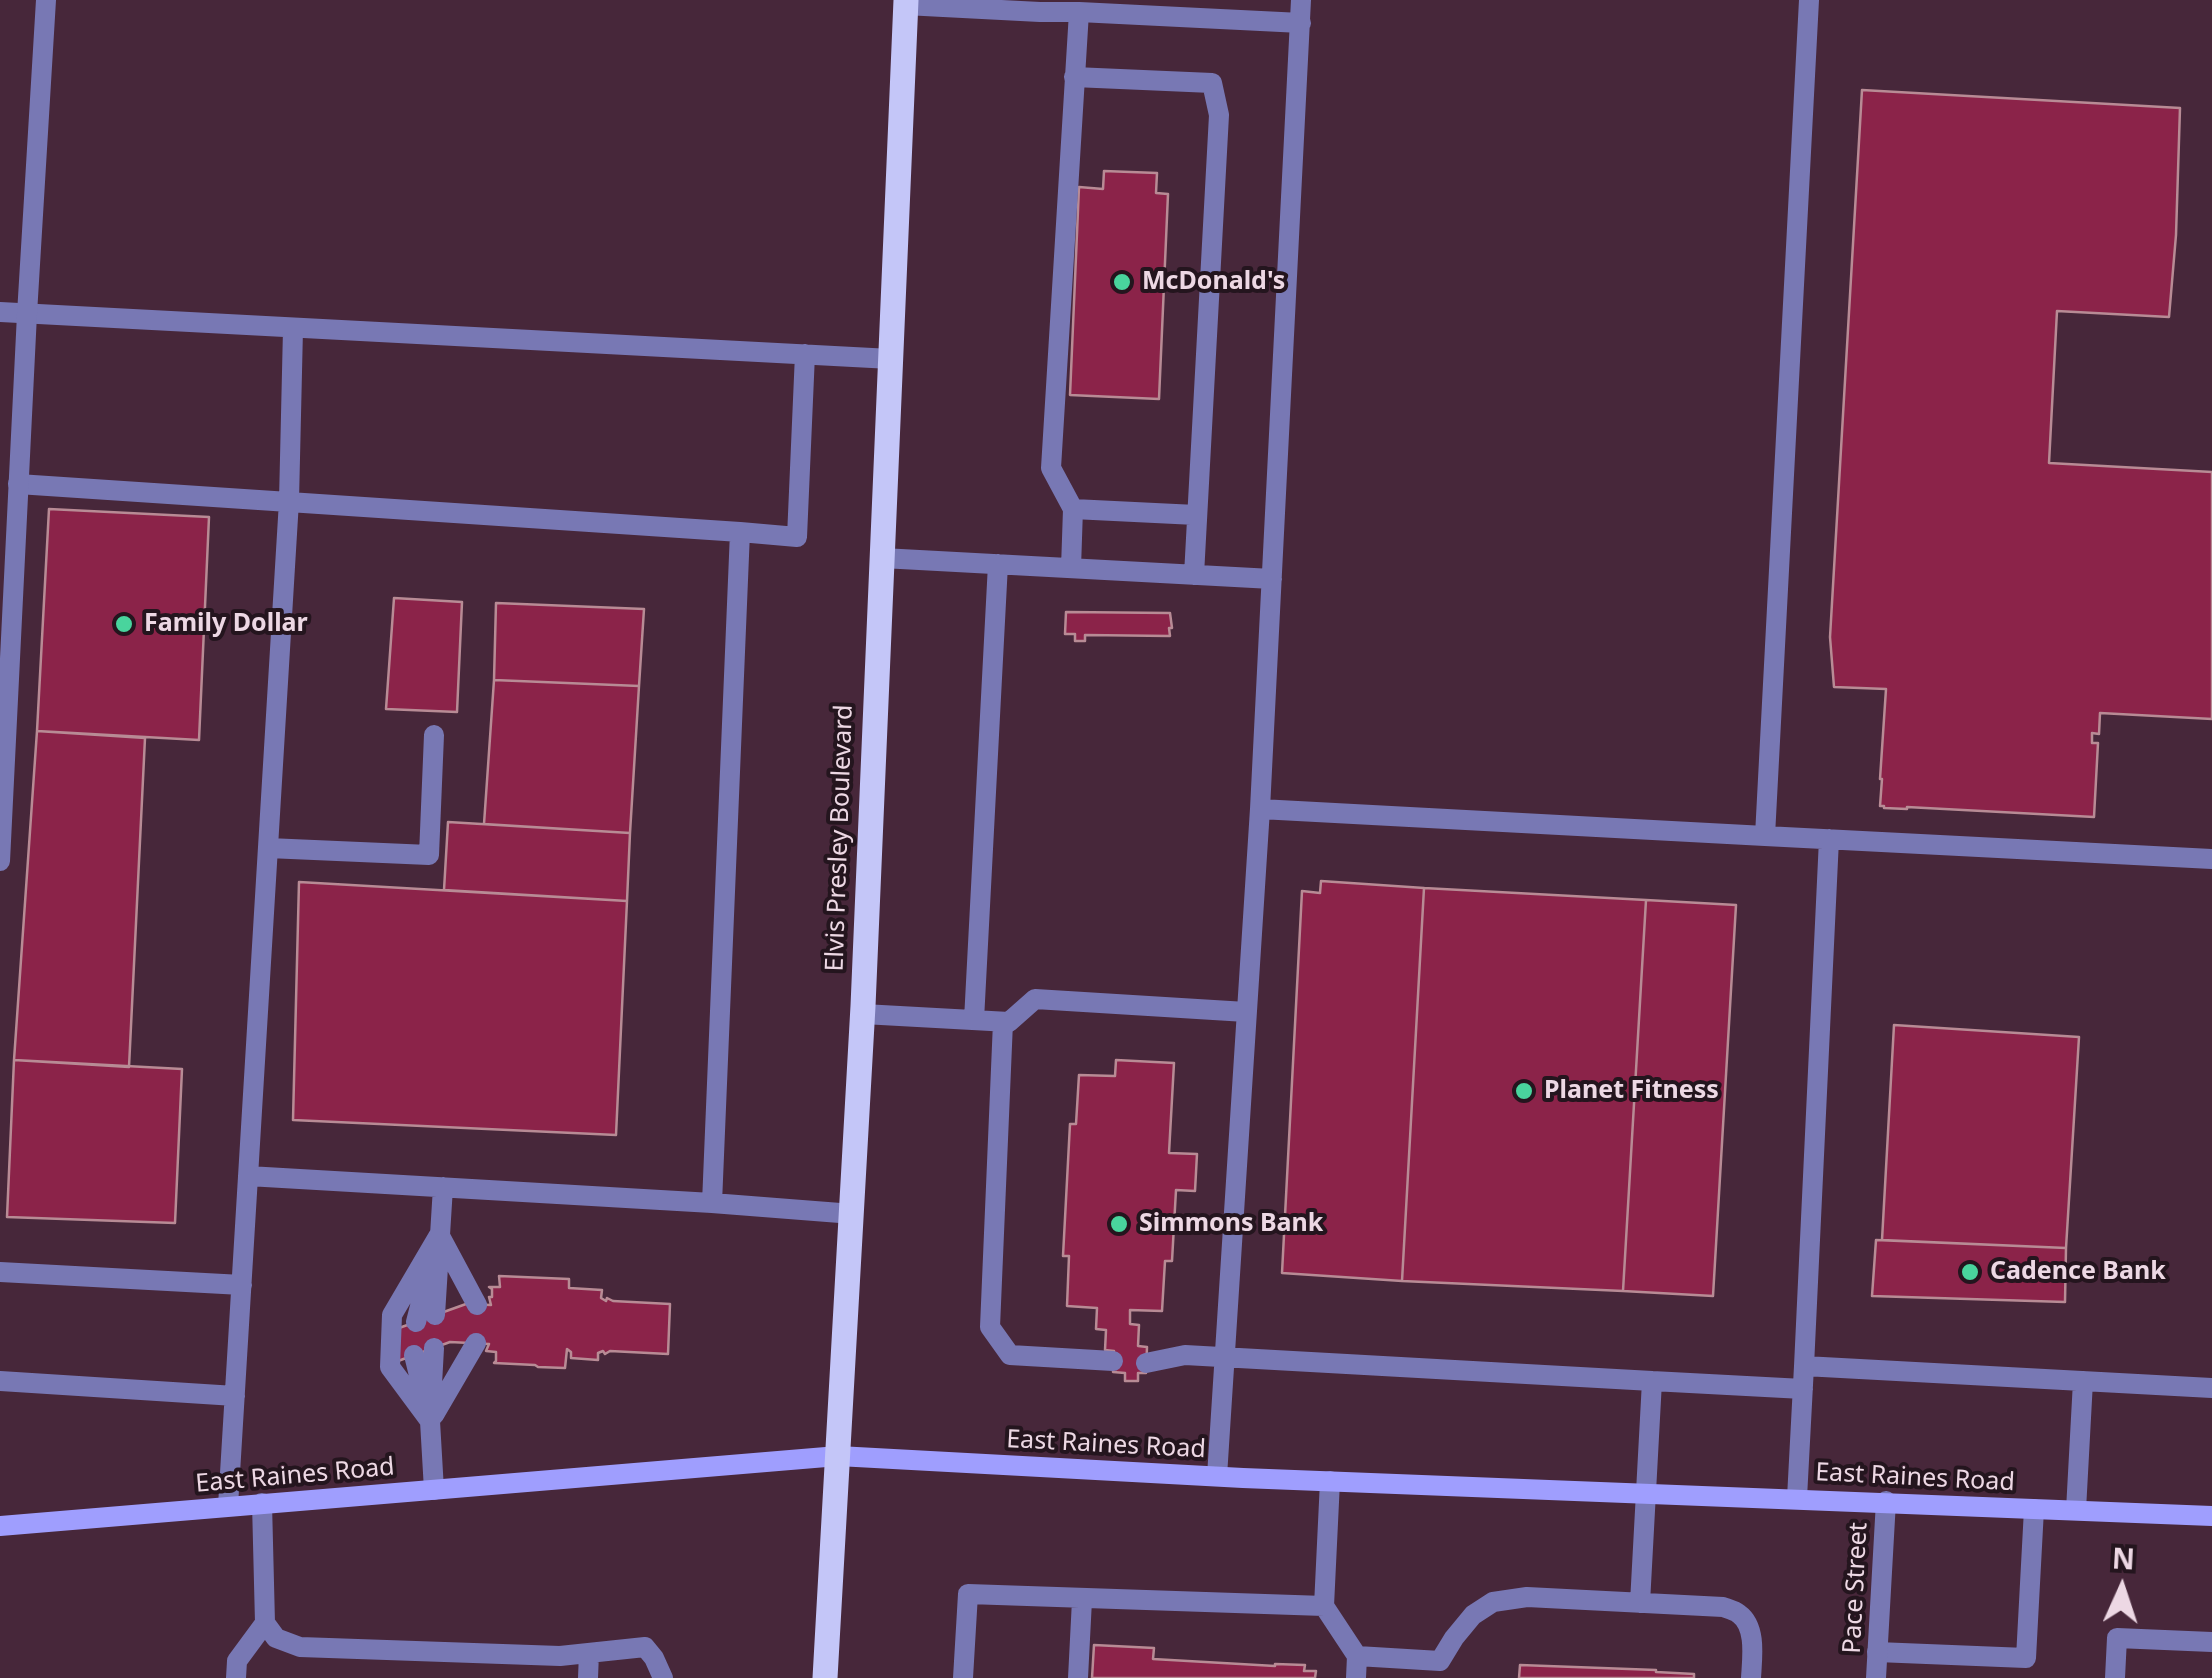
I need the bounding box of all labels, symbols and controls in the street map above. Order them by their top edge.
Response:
place label: McDonald's [1142,267,1285,297]
marker: McDonald's [1111,271,1133,293]
place label: Family Dollar [144,609,308,639]
marker: Family Dollar [113,613,135,635]
street label: Elvis Presley Boulevard [820,704,860,972]
place label: Planet Fitness [1544,1076,1719,1106]
marker: Planet Fitness [1513,1080,1535,1102]
place label: Simmons Bank [1139,1209,1323,1239]
marker: Simmons Bank [1108,1213,1130,1235]
place label: Cadence Bank [1990,1257,2166,1287]
marker: Cadence Bank [1959,1261,1981,1283]
street label: East Raines Road [1006,1425,1206,1465]
street label: East Raines Road [194,1452,396,1500]
street label: East Raines Road [1815,1458,2015,1498]
street label: Pace Street [1838,1522,1874,1654]
north arrow [2072,1538,2172,1638]
text: N [2111,1538,2136,1578]

